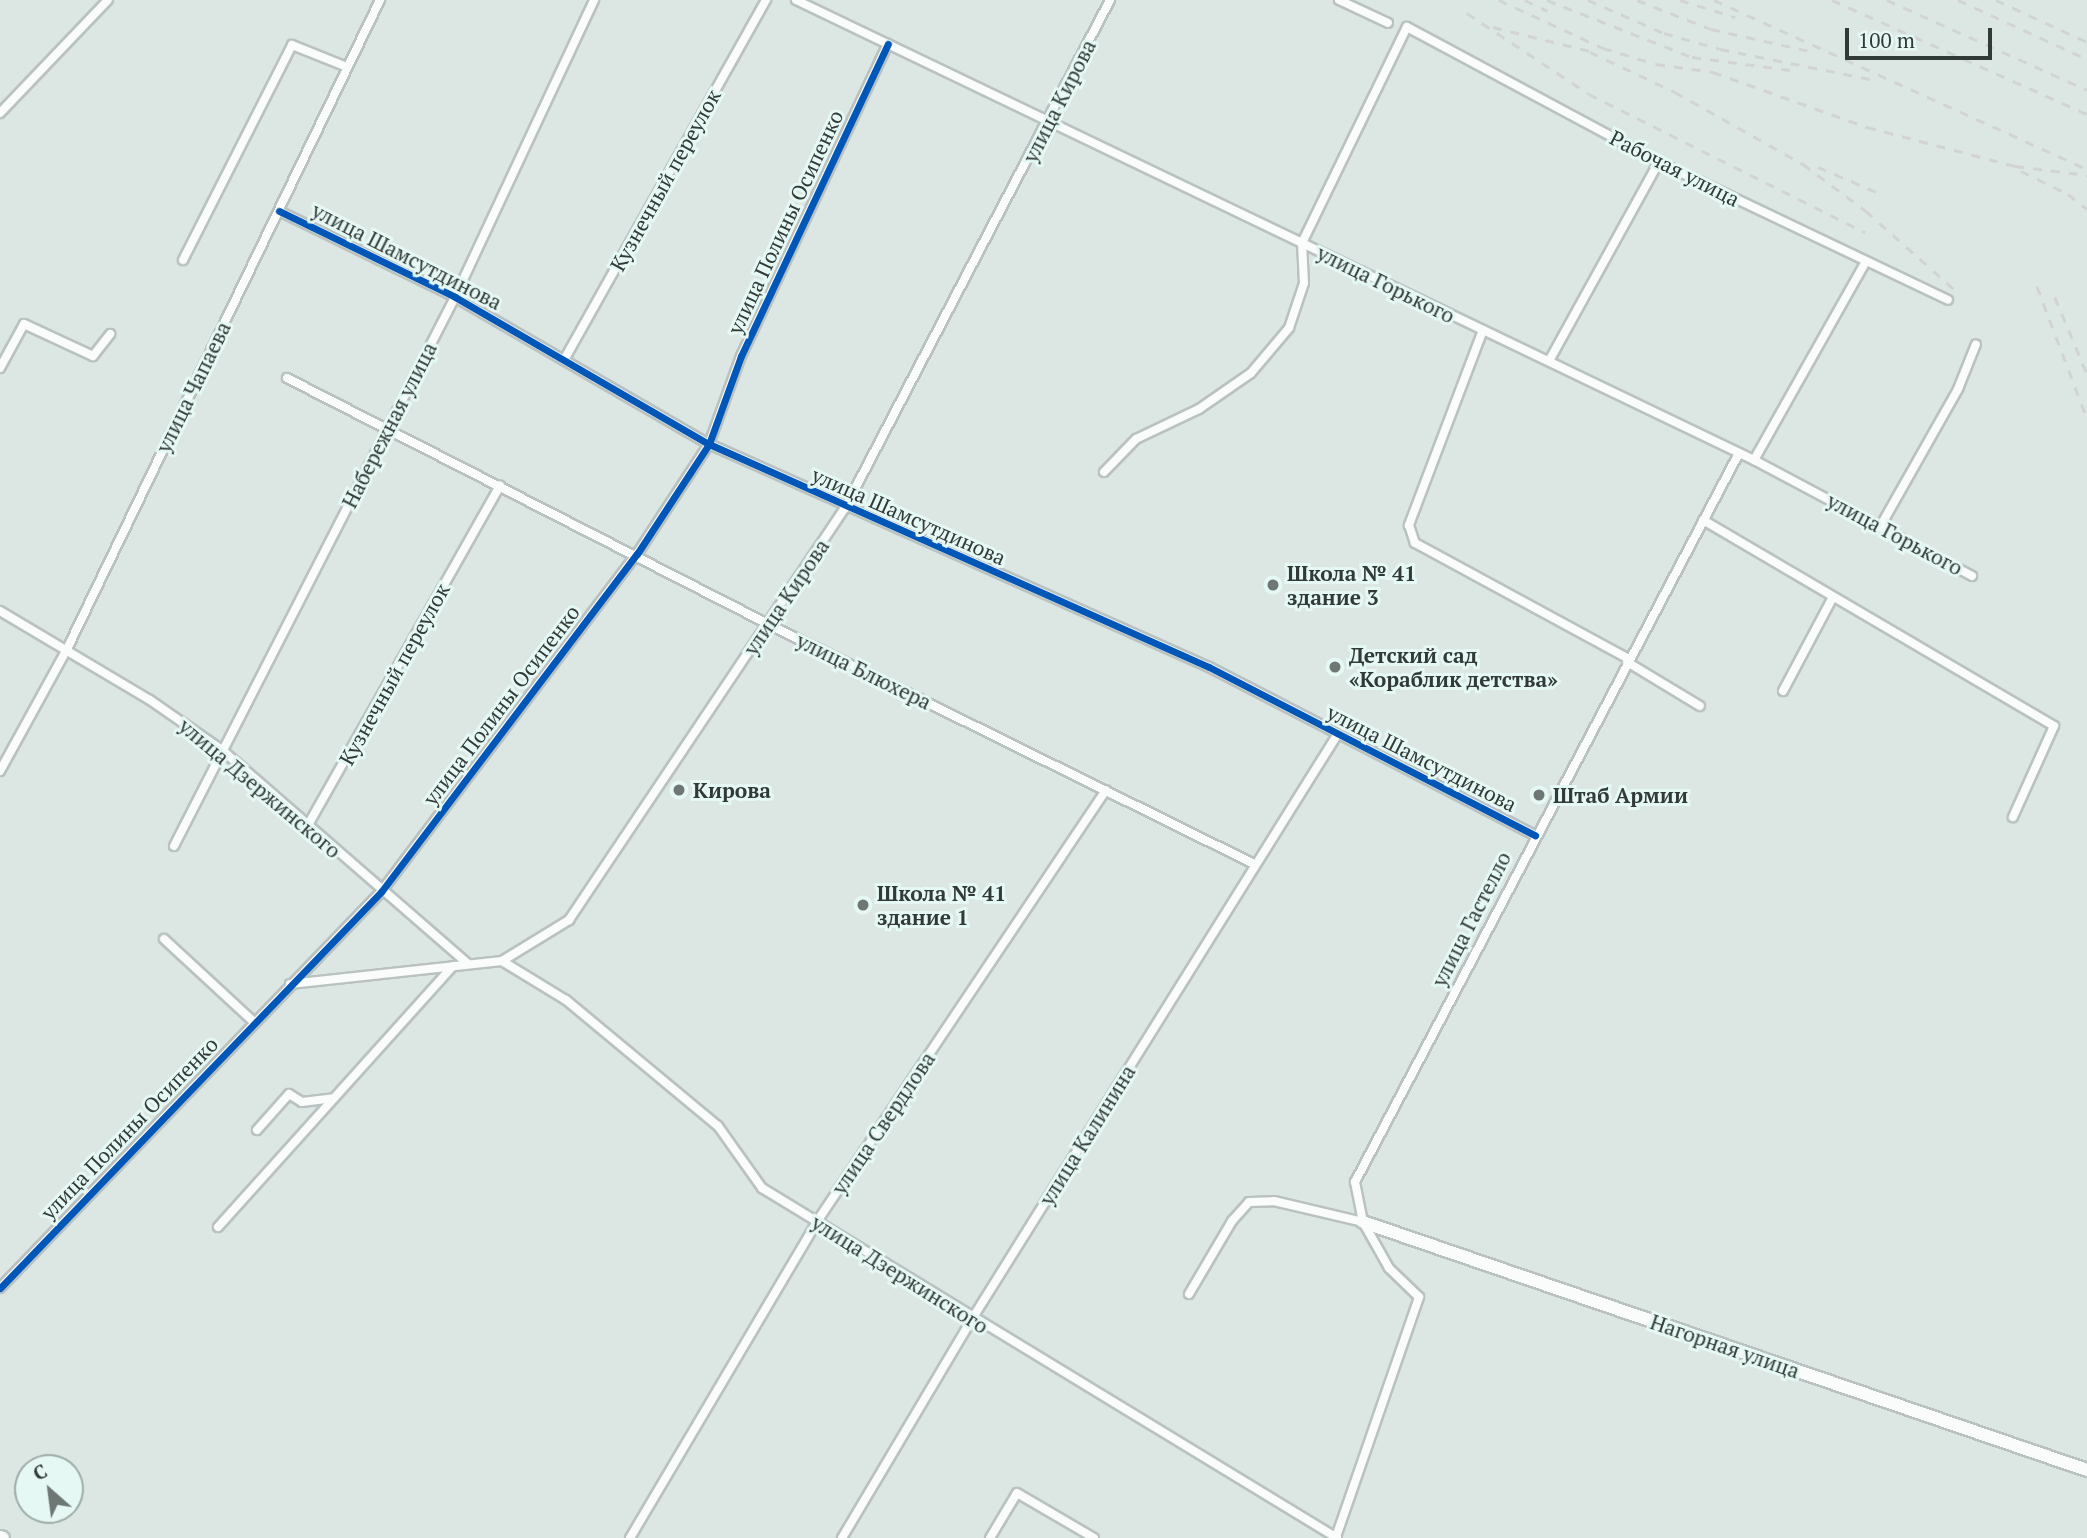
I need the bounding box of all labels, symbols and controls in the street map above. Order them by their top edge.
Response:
scale bar [1849,14,1996,58]
text: 100 m [1858,26,1915,54]
street label: улица Кирова [1017,35,1101,167]
street label: Кузнечный переулок [605,85,725,275]
street label: улица Полины Осипенко [722,106,848,338]
street label: Рабочая улица [1606,125,1744,211]
street label: улица Шамсутдинова [308,197,506,315]
street label: улица Горького [1313,240,1459,328]
street label: улица Чапаева [150,317,236,457]
street label: Набережная улица [336,338,442,512]
street label: улица Шамсутдинова [808,462,1010,570]
street label: улица Горького [1823,488,1967,580]
street label: улица Кирова [738,534,834,660]
place label: Школа № 41 здание 3 [1287,560,1416,610]
marker: Школа № 41 здание 3 [1265,577,1281,593]
street label: Кузнечный переулок [334,579,454,769]
street label: улица Полины Осипенко [417,600,585,810]
street label: улица Блюхера [792,627,936,715]
place label: Детский сад «Кораблик детства» [1349,642,1558,692]
marker: Детский сад «Кораблик детства» [1327,659,1343,675]
street label: улица Шамсутдинова [1323,699,1521,817]
street label: улица Дзержинского [174,713,346,863]
place label: Кирова [693,777,771,803]
marker: Кирова [671,782,687,798]
place label: Штаб Армии [1553,782,1688,808]
marker: Штаб Армии [1531,787,1547,803]
street label: улица Гастелло [1426,847,1516,991]
place label: Школа № 41 здание 1 [877,880,1006,930]
marker: Школа № 41 здание 1 [855,897,871,913]
street label: улица Полины Осипенко [35,1031,223,1225]
street label: улица Свердлова [826,1047,940,1199]
street label: улица Калинина [1034,1060,1140,1210]
street label: улица Дзержинского [807,1209,993,1339]
street label: Нагорная улица [1647,1309,1803,1383]
north arrow [14,1454,84,1524]
text: С [28,1458,51,1486]

